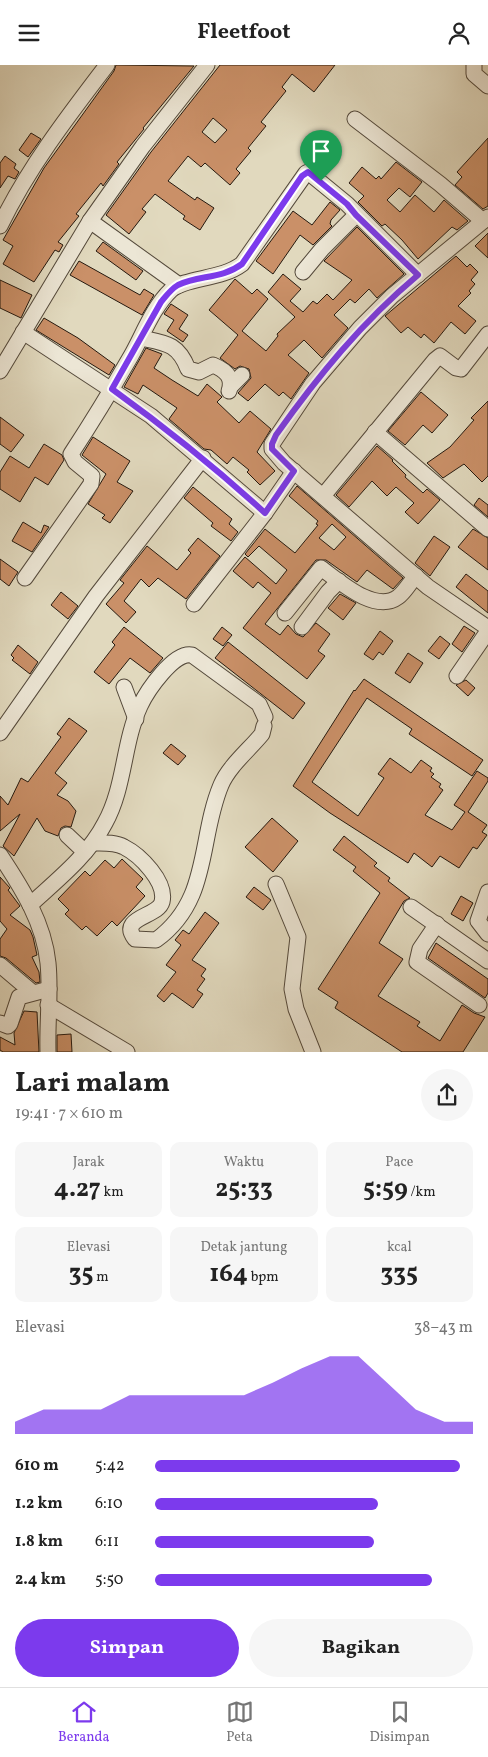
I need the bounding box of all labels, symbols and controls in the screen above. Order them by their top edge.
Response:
text: Fleetfoot [197,17,291,48]
icon: menu [15,19,43,47]
icon: person [445,19,473,47]
pin [300,130,342,181]
icon: arrive [307,137,335,165]
text: Lari malam [15,1064,170,1103]
button: share [421,1069,473,1121]
text: 19:41 · 7 × 610 m [15,1103,123,1125]
text: Jarak [73,1153,105,1172]
text: Waktu [224,1153,264,1172]
text: Pace [385,1153,413,1172]
text: 4.27 [54,1172,101,1207]
text: 25:33 [215,1172,273,1207]
text: 5:59 [363,1172,408,1207]
text: km [101,1183,124,1202]
text: /km [408,1183,436,1202]
text: Elevasi [67,1238,111,1257]
text: Detak jantung [201,1238,287,1257]
text: kcal [387,1238,412,1257]
text: 35 [69,1257,93,1292]
text: 164 [209,1257,248,1292]
text: 335 [381,1257,418,1292]
text: m [93,1268,109,1287]
text: bpm [248,1268,279,1287]
text: Elevasi [15,1317,65,1339]
text: 38–43 m [414,1317,473,1339]
text: 610 m [15,1455,59,1477]
text: 5:42 [95,1455,125,1477]
text: 1.2 km [15,1493,63,1515]
text: 6:10 [95,1493,123,1515]
text: 1.8 km [15,1531,63,1553]
text: 6:11 [95,1531,119,1553]
text: 2.4 km [15,1569,66,1591]
text: 5:50 [95,1569,123,1591]
button: Simpan [15,1619,239,1677]
button: Bagikan [249,1619,473,1677]
tab: Beranda [58,1698,109,1747]
tab: Peta [226,1698,254,1747]
tab: Disimpan [370,1698,430,1747]

